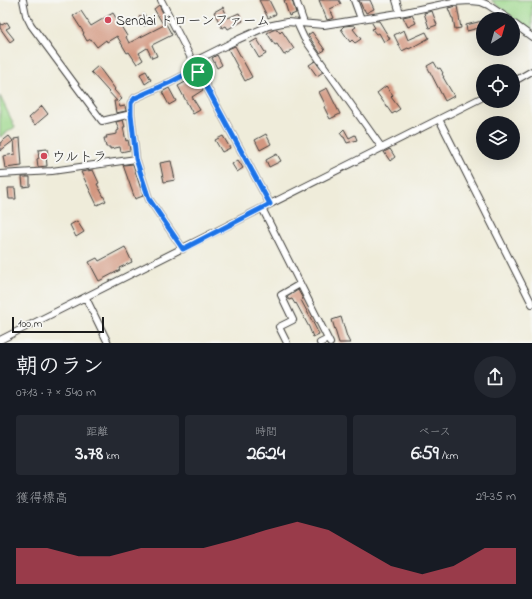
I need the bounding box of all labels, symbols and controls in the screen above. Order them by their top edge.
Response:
place label: Sendai ドローンファーム [116,11,270,32]
north arrow [476,12,520,56]
map controls [476,12,520,160]
marker: Sendai ドローンファーム [103,15,113,25]
pin [181,55,215,89]
icon: arrive [187,61,209,83]
button: locate [476,64,520,108]
button: layers [476,116,520,160]
place label: ウルトラ [52,147,107,168]
marker: ウルトラ [39,151,49,161]
scale bar [12,315,104,334]
text: 100 m [18,316,42,332]
text: 朝のラン [16,352,104,384]
button: share [474,356,516,398]
text: 07:13 · 7 × 540 m [16,383,96,402]
text: 距離 [86,424,108,440]
text: 時間 [255,424,277,440]
text: ペース [418,424,451,440]
text: 3.78 [75,440,103,469]
text: 26:24 [247,440,285,469]
text: 6:59 [411,440,439,469]
text: km [103,448,119,464]
text: /km [439,448,458,464]
text: 29–35 m [476,487,516,506]
text: 獲得標高 [16,489,68,508]

